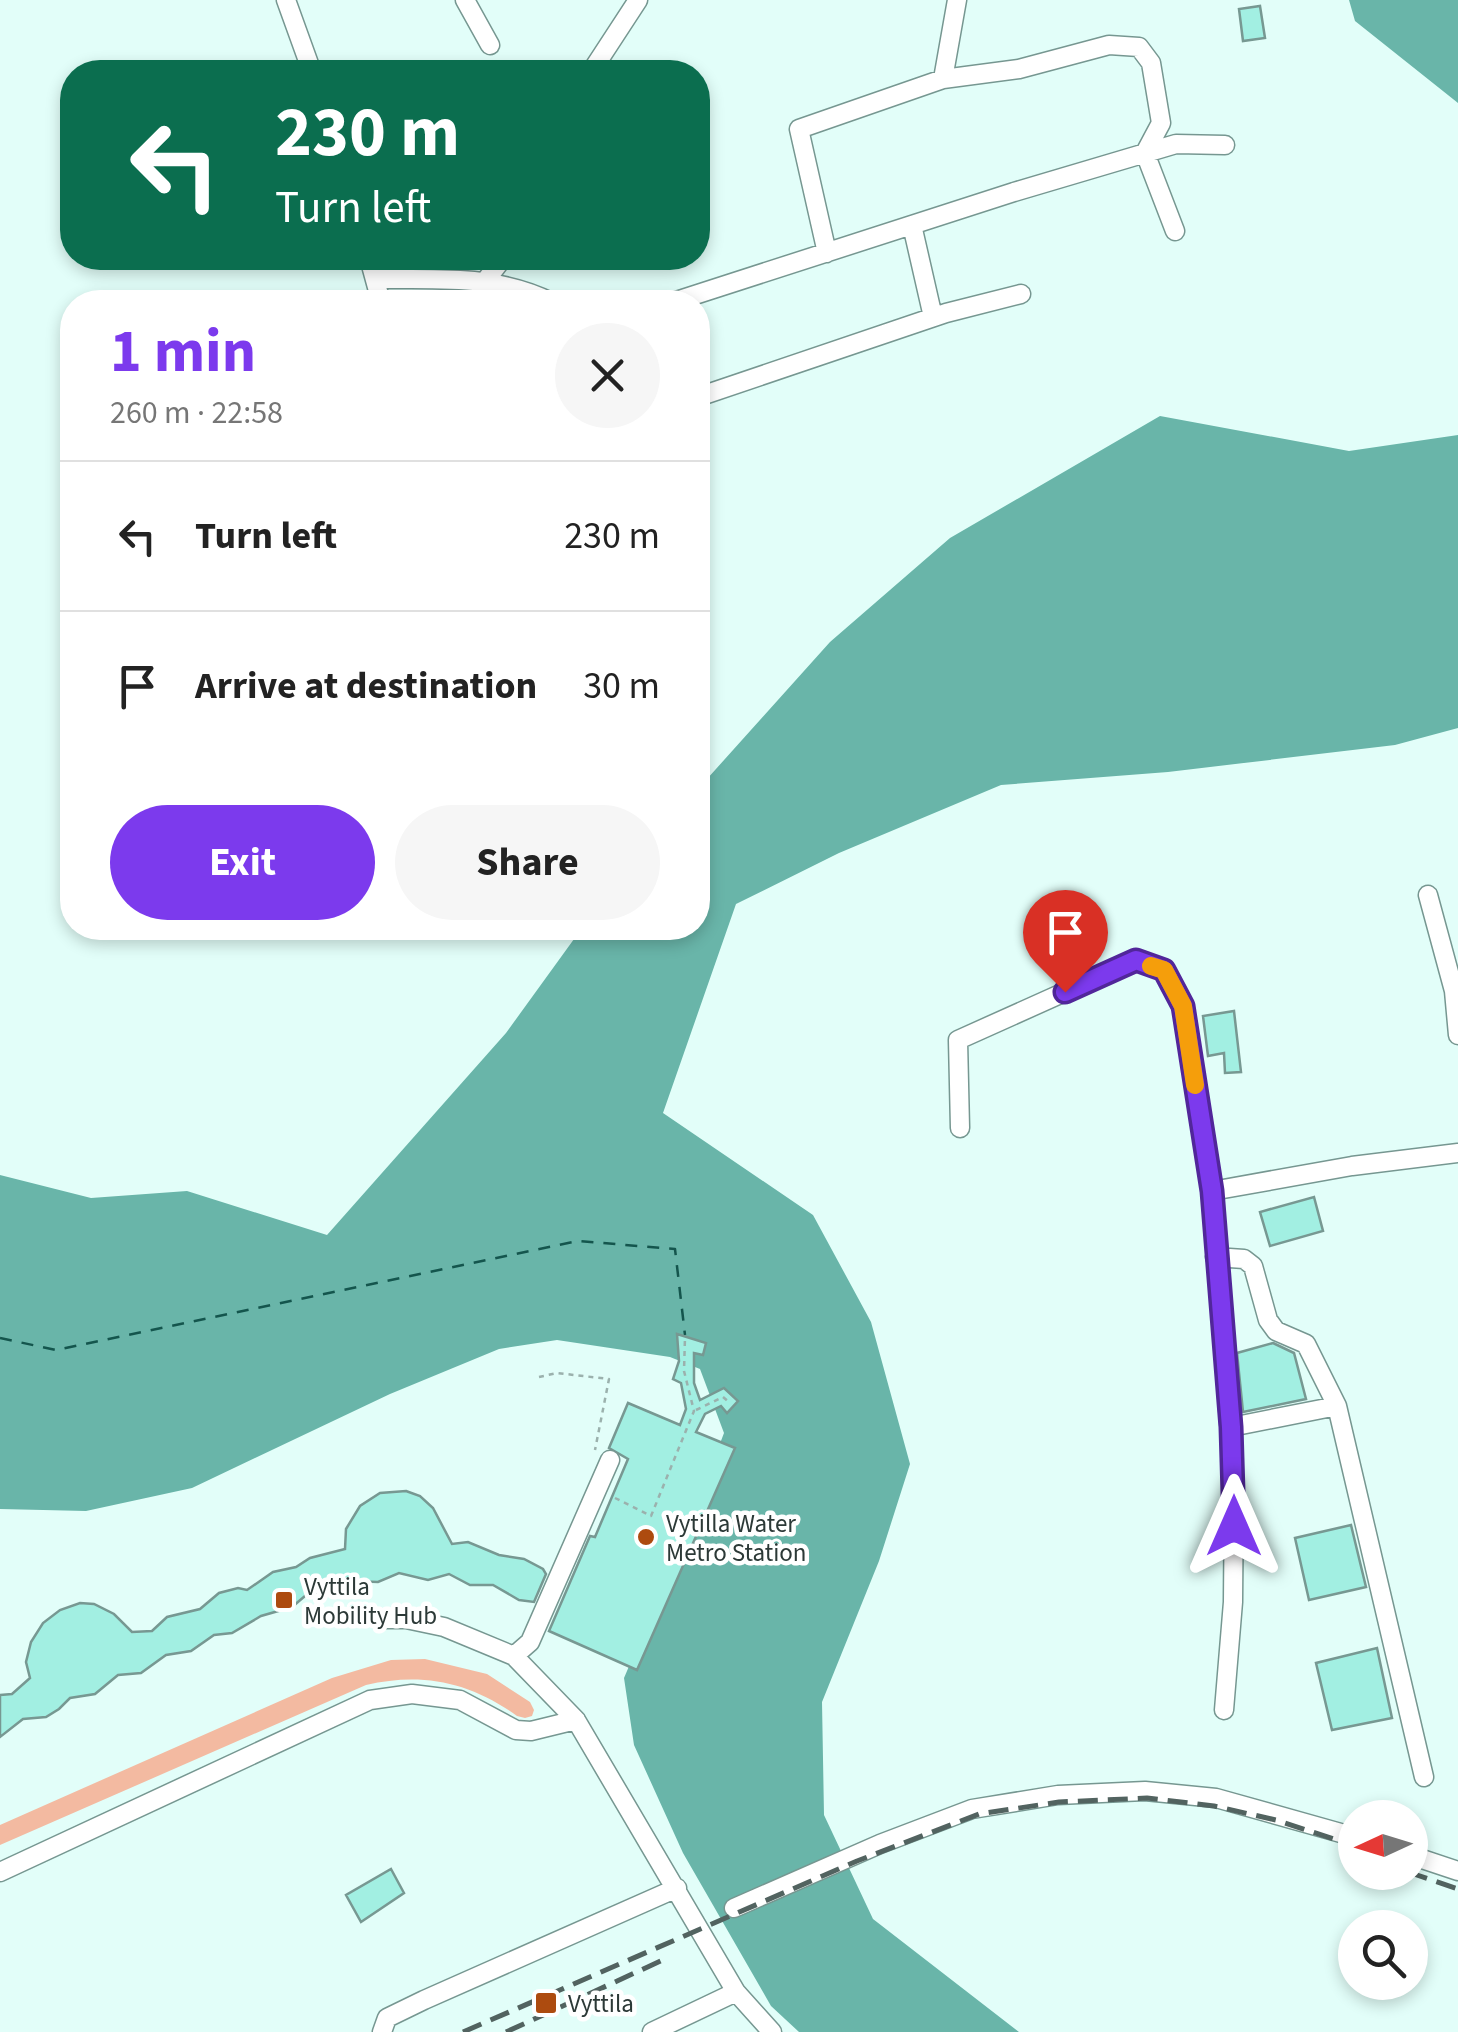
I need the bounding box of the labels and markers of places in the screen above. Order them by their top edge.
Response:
pin [1023,890,1108,993]
place label: Vytilla Water Metro Station [666,1506,807,1571]
marker: Vytilla Water Metro Station [635,1526,657,1548]
place label: Vyttila Mobility Hub [304,1569,437,1634]
marker: Vyttila Mobility Hub [273,1589,295,1611]
place label: Vyttila [568,1986,634,2022]
marker: Vyttila [533,1990,559,2016]

